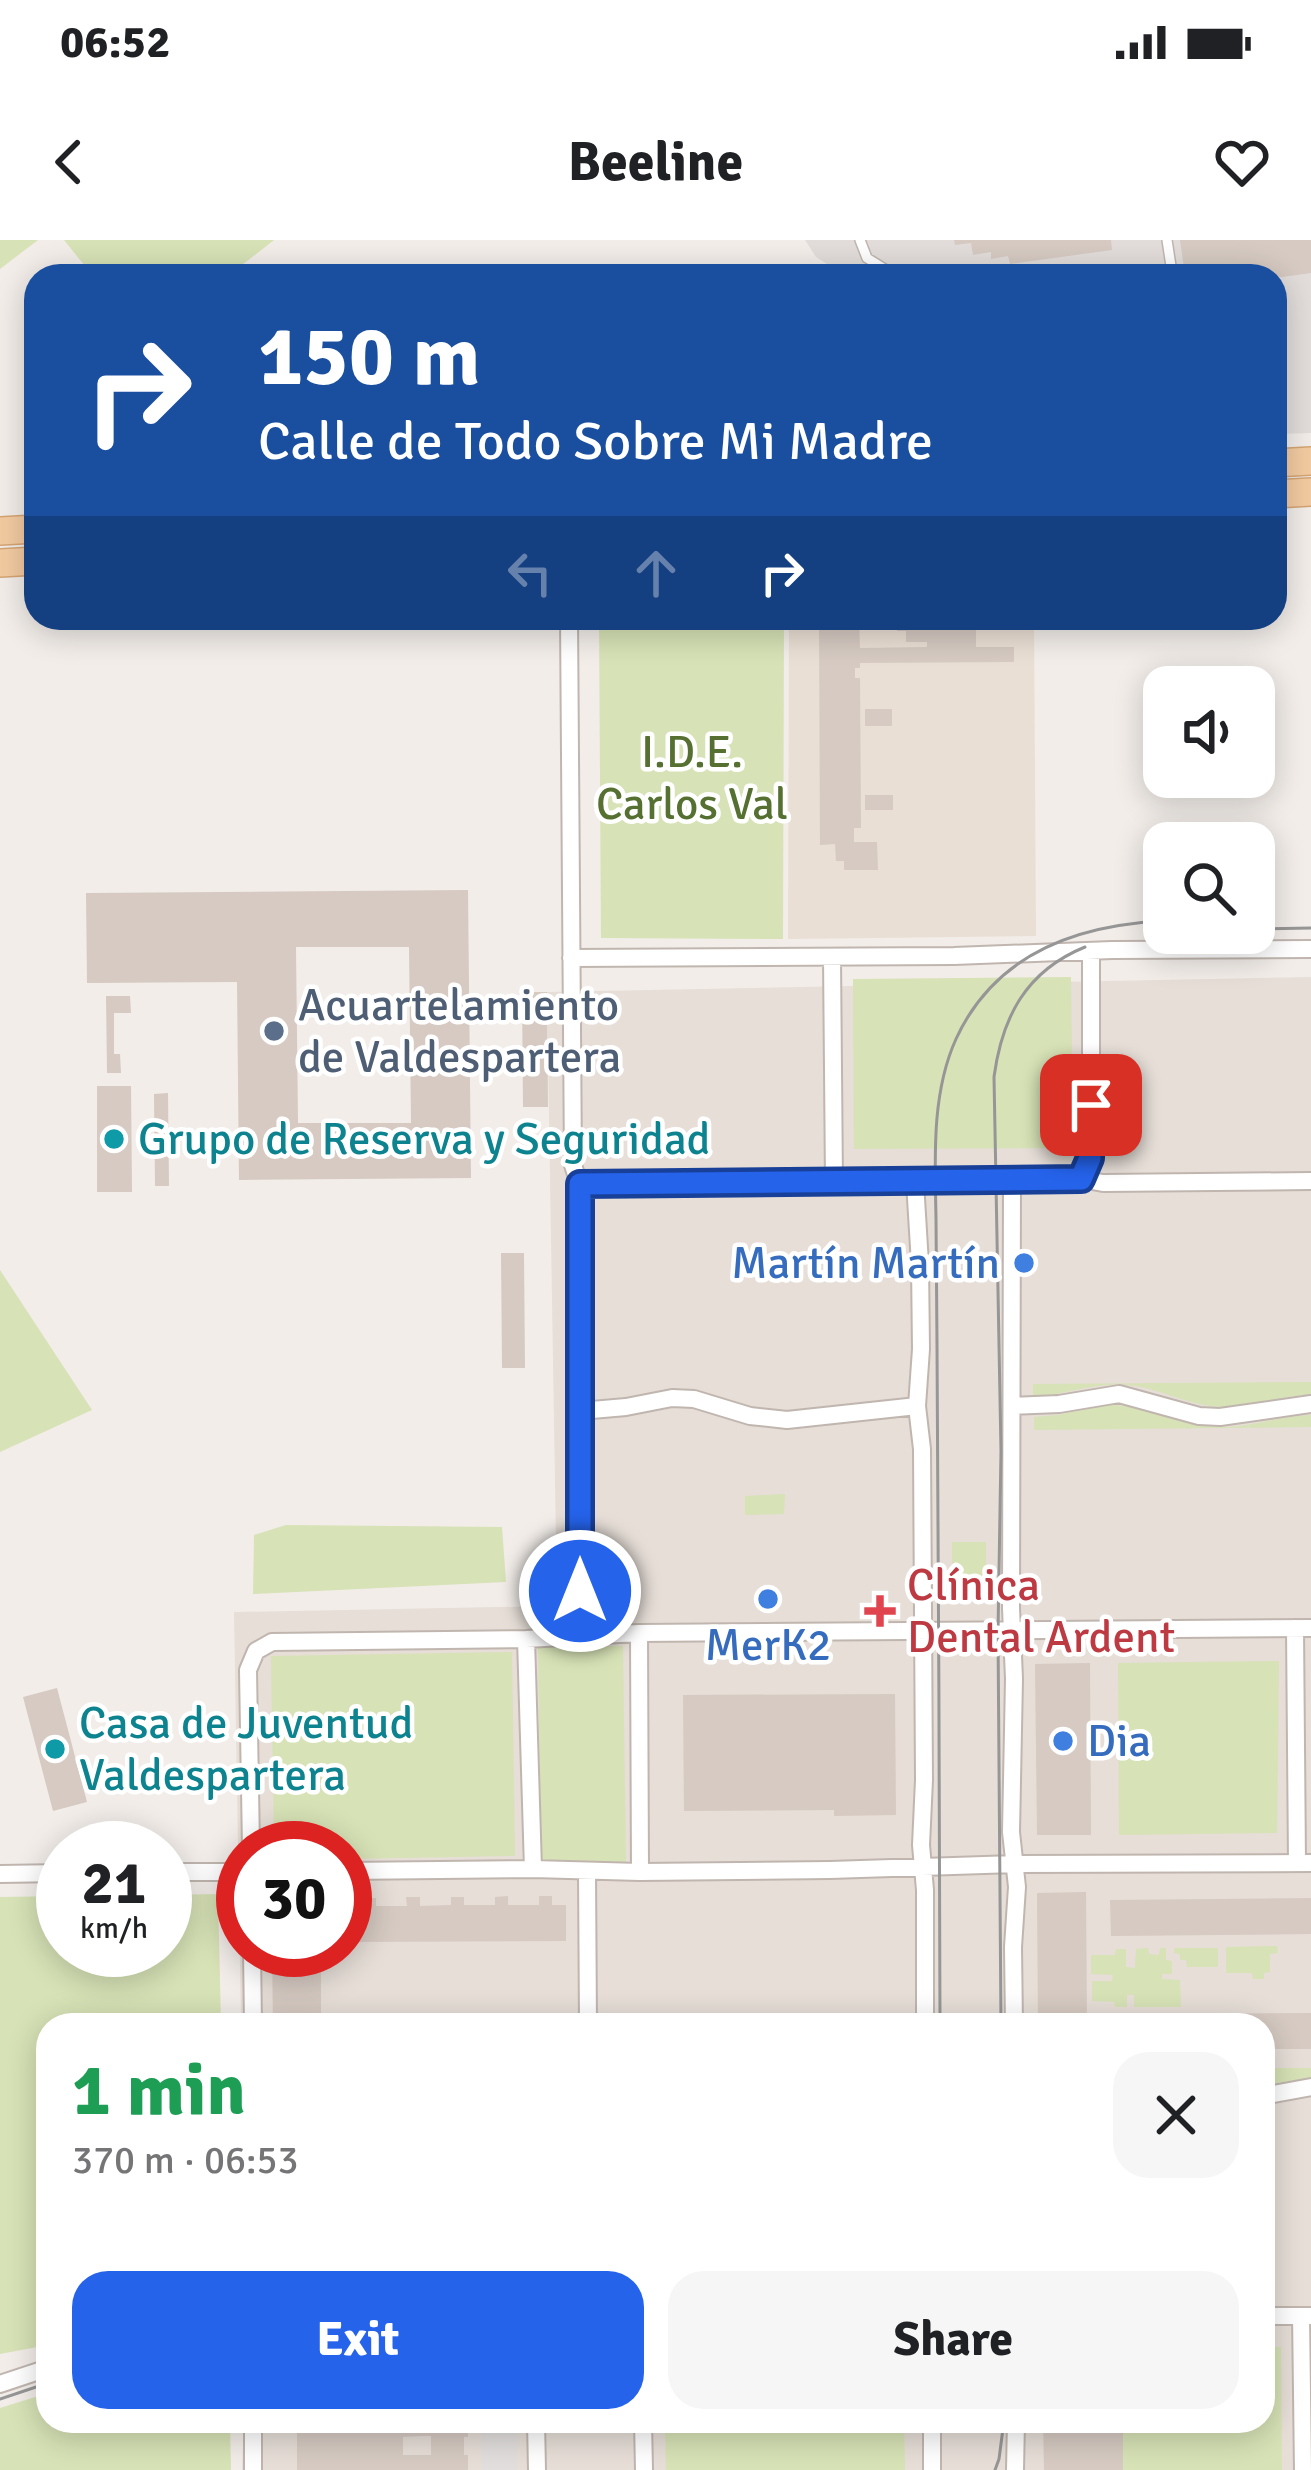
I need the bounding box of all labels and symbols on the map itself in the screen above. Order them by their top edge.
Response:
park label: I.D.E. Carlos Val [596,725,788,832]
place label: Acuartelamiento de Valdespartera [298,978,621,1085]
marker: Acuartelamiento de Valdespartera [261,1018,287,1044]
pin [1040,1054,1142,1156]
place label: Grupo de Reserva y Seguridad [138,1112,710,1167]
marker: Grupo de Reserva y Seguridad [101,1126,127,1152]
place label: Martín Martín [731,1236,1000,1291]
marker: Martín Martín [1011,1250,1037,1276]
position arrow [517,1528,643,1654]
place label: Clínica Dental Ardent [907,1558,1175,1665]
marker: MerK2 [755,1586,781,1612]
marker: Clínica Dental Ardent [864,1595,896,1627]
place label: MerK2 [705,1618,831,1673]
place label: Casa de Juventud Valdespartera [79,1696,413,1803]
place label: Dia [1087,1714,1151,1769]
marker: Dia [1050,1728,1076,1754]
marker: Casa de Juventud Valdespartera [42,1736,68,1762]
speed limit sign: 30 [216,1821,372,1977]

